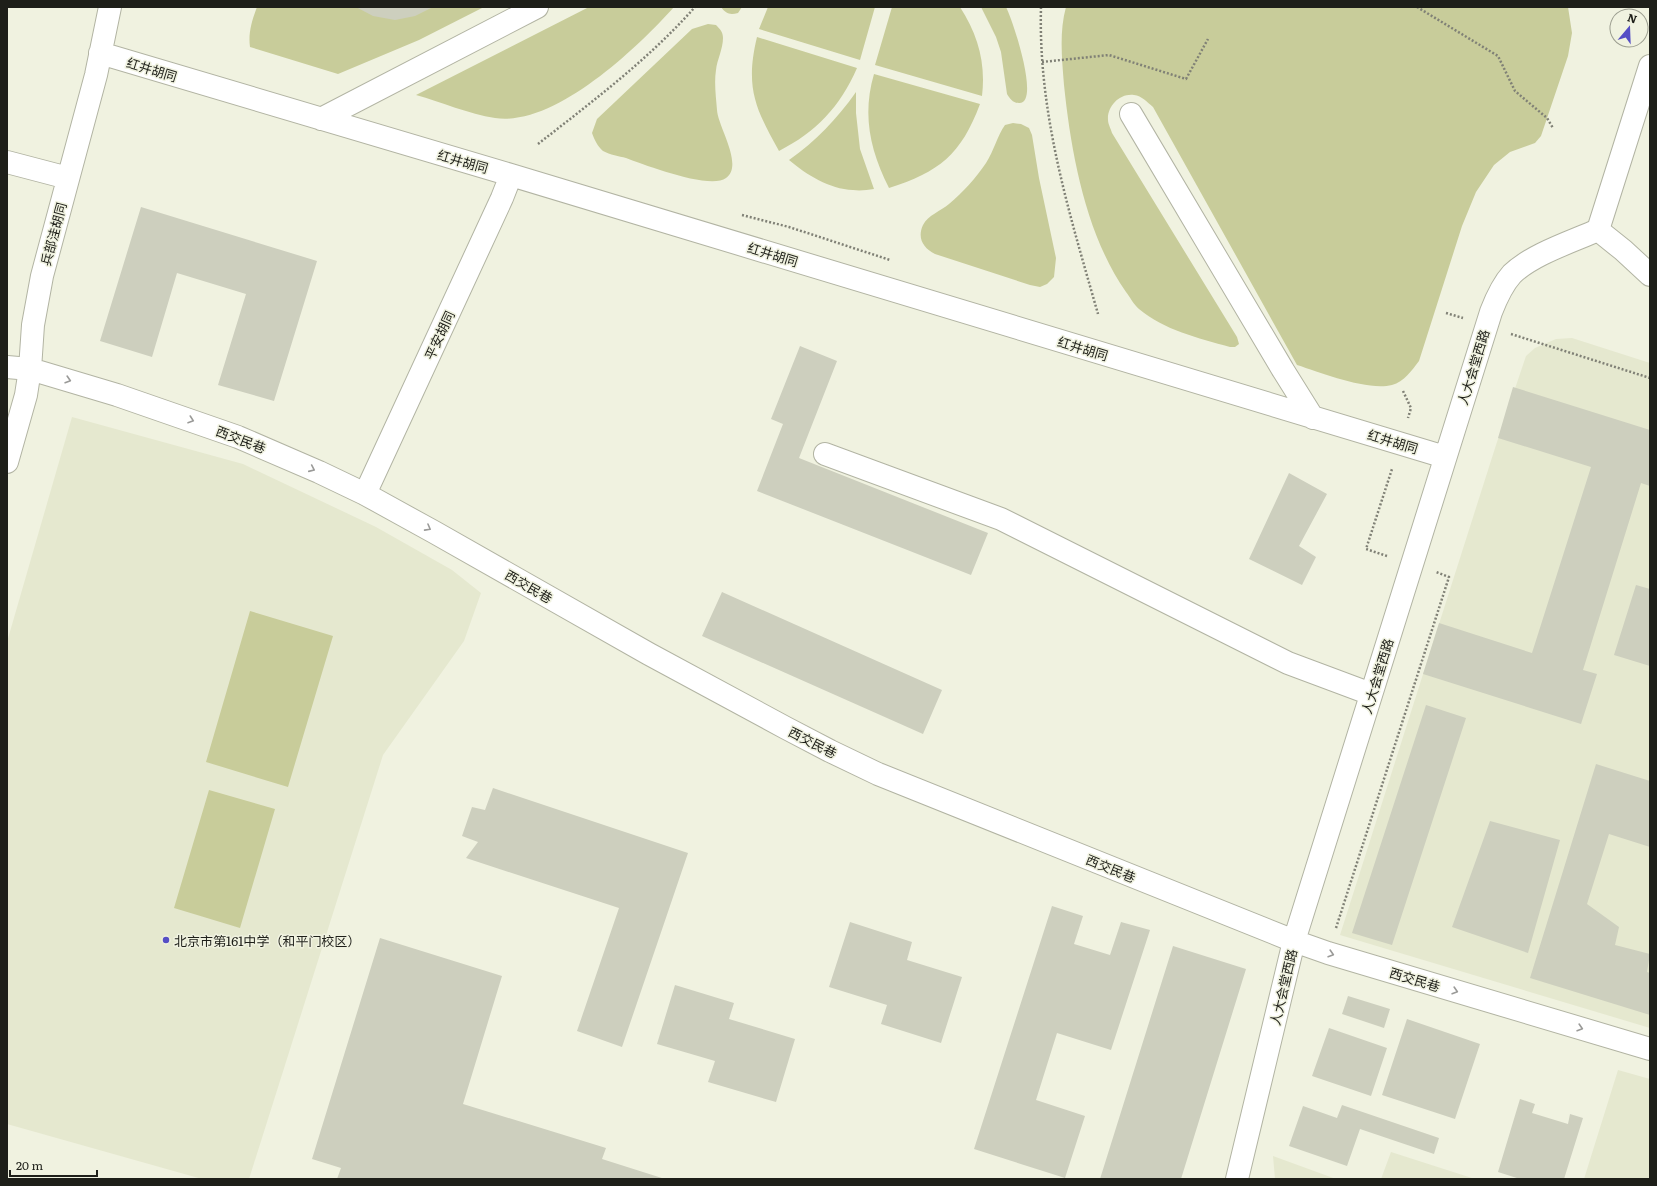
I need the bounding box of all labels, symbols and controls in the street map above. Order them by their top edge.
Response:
north arrow [1609,8,1649,48]
text: N [1626,9,1640,27]
street label: 红井胡同 [124,52,180,86]
street label: 红井胡同 [435,145,491,177]
street label: 兵部洼胡同 [35,200,71,268]
street label: 红井胡同 [745,237,801,271]
street label: 平安胡同 [419,307,459,363]
street label: 人大会堂西路 [1453,327,1493,407]
street label: 红井胡同 [1055,331,1111,365]
one-way arrow [64,375,71,384]
one-way arrow [188,416,195,424]
street label: 西交民巷 [213,421,269,457]
street label: 红井胡同 [1365,424,1421,458]
one-way arrow [307,464,315,472]
one-way arrow [423,523,431,531]
street label: 西交民巷 [502,565,556,607]
street label: 人大会堂西路 [1357,636,1397,716]
street label: 西交民巷 [786,722,840,762]
street label: 西交民巷 [1083,849,1139,887]
place label: 北京市第161中学（和平门校区） [174,931,361,950]
marker: 北京市第161中学（和平门校区） [161,935,171,945]
street label: 人大会堂西路 [1265,947,1301,1027]
one-way arrow [1327,949,1334,958]
street label: 西交民巷 [1387,962,1443,996]
one-way arrow [1452,986,1459,995]
one-way arrow [1576,1023,1583,1032]
scale bar [10,1152,97,1178]
text: 20 m [16,1156,43,1174]

